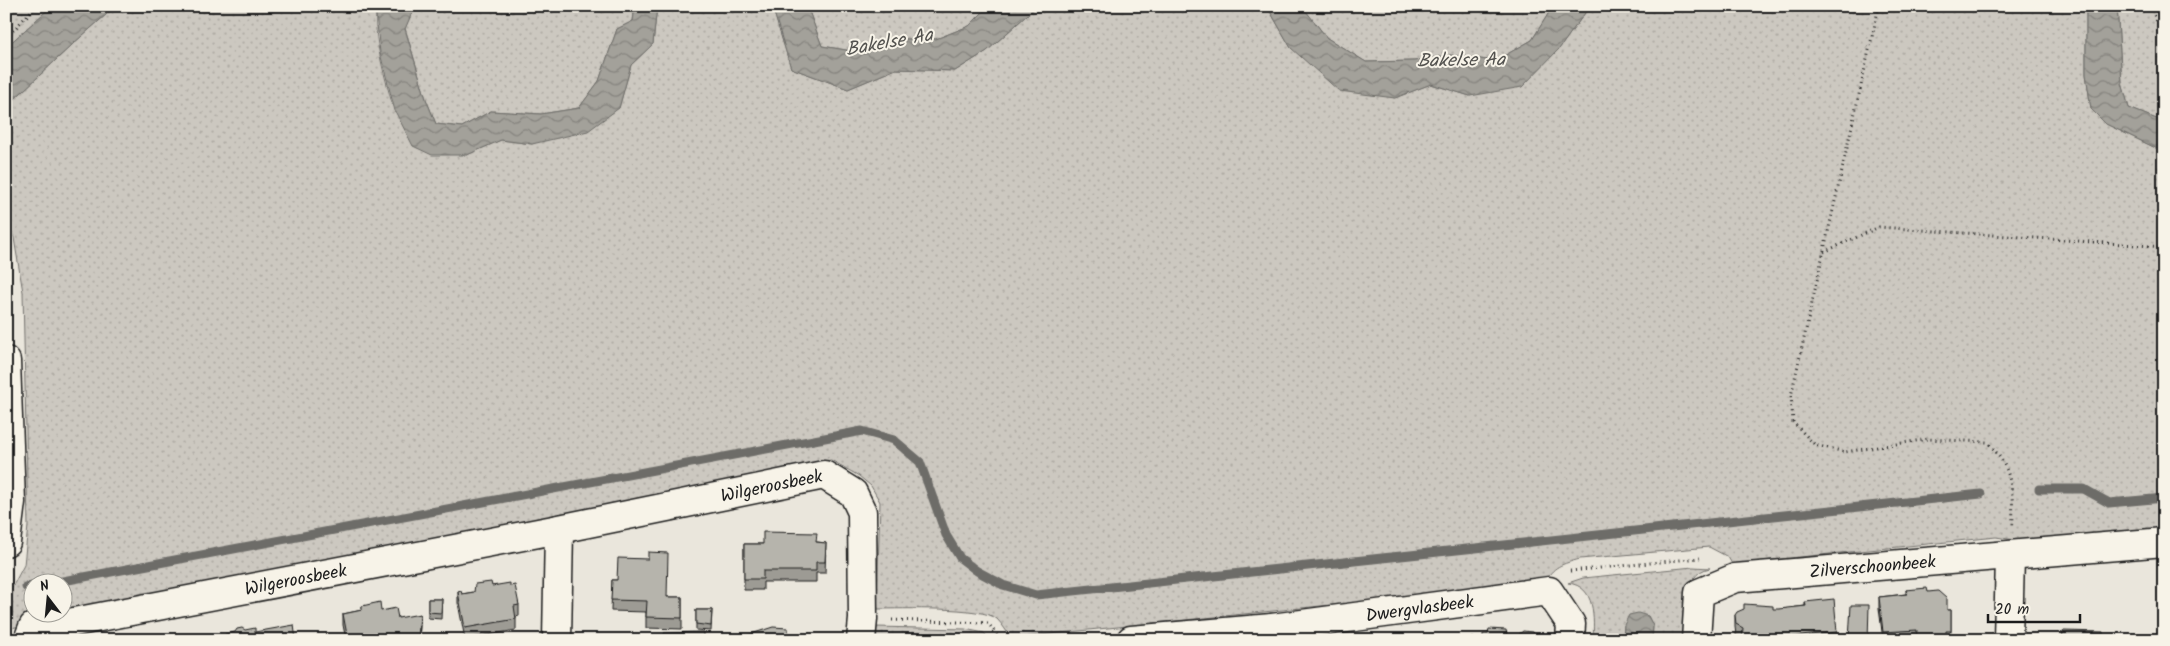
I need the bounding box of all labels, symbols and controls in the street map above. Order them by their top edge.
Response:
water label: Bakelse Aa [843,20,936,65]
water label: Bakelse Aa [1417,45,1506,77]
street label: Wilgeroosbeek [718,463,826,512]
street label: Zilverschoonbeek [1808,548,1938,588]
street label: Wilgeroosbeek [242,557,350,605]
north arrow [22,574,72,624]
text: N [37,575,52,598]
street label: Dwergvlasbeek [1364,588,1476,631]
scale bar [1988,591,2080,623]
text: 20 m [1995,598,2029,622]

